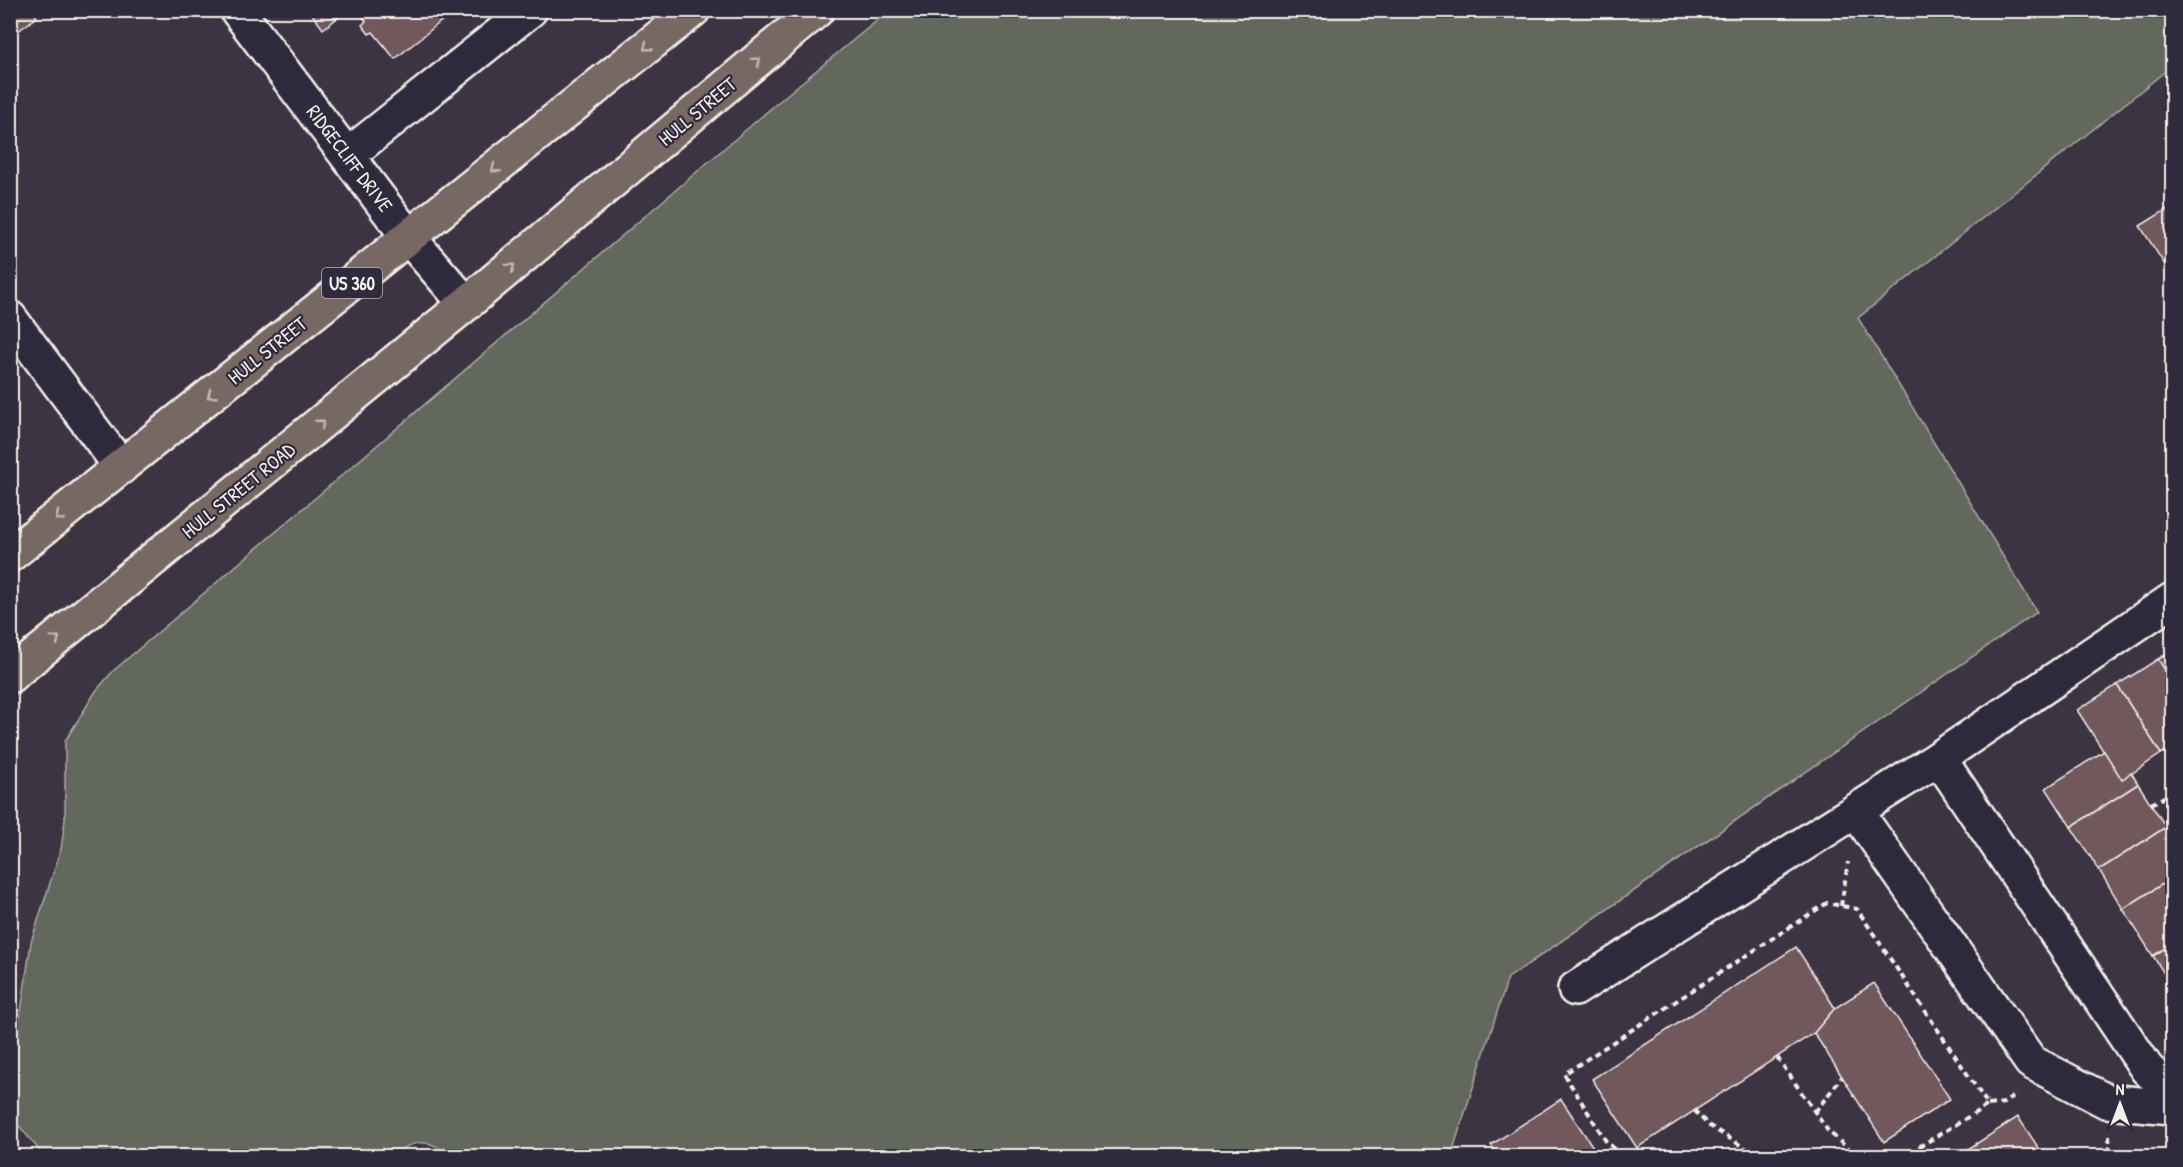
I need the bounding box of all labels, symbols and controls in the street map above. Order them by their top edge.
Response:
one-way arrow [643,40,654,51]
one-way arrow [750,57,761,68]
street label: HULL STREET [652,70,742,152]
street label: RIDGECLIFF DRIVE [301,99,399,217]
one-way arrow [491,161,502,172]
one-way arrow [504,263,515,274]
road number: US 360 [322,268,382,298]
street label: HULL STREET [222,309,313,390]
one-way arrow [207,388,218,399]
one-way arrow [314,419,325,430]
street label: HULL STREET ROAD [176,436,301,544]
one-way arrow [54,509,65,520]
one-way arrow [49,635,60,646]
north arrow [2090,1074,2150,1134]
text: N [2116,1078,2125,1100]

